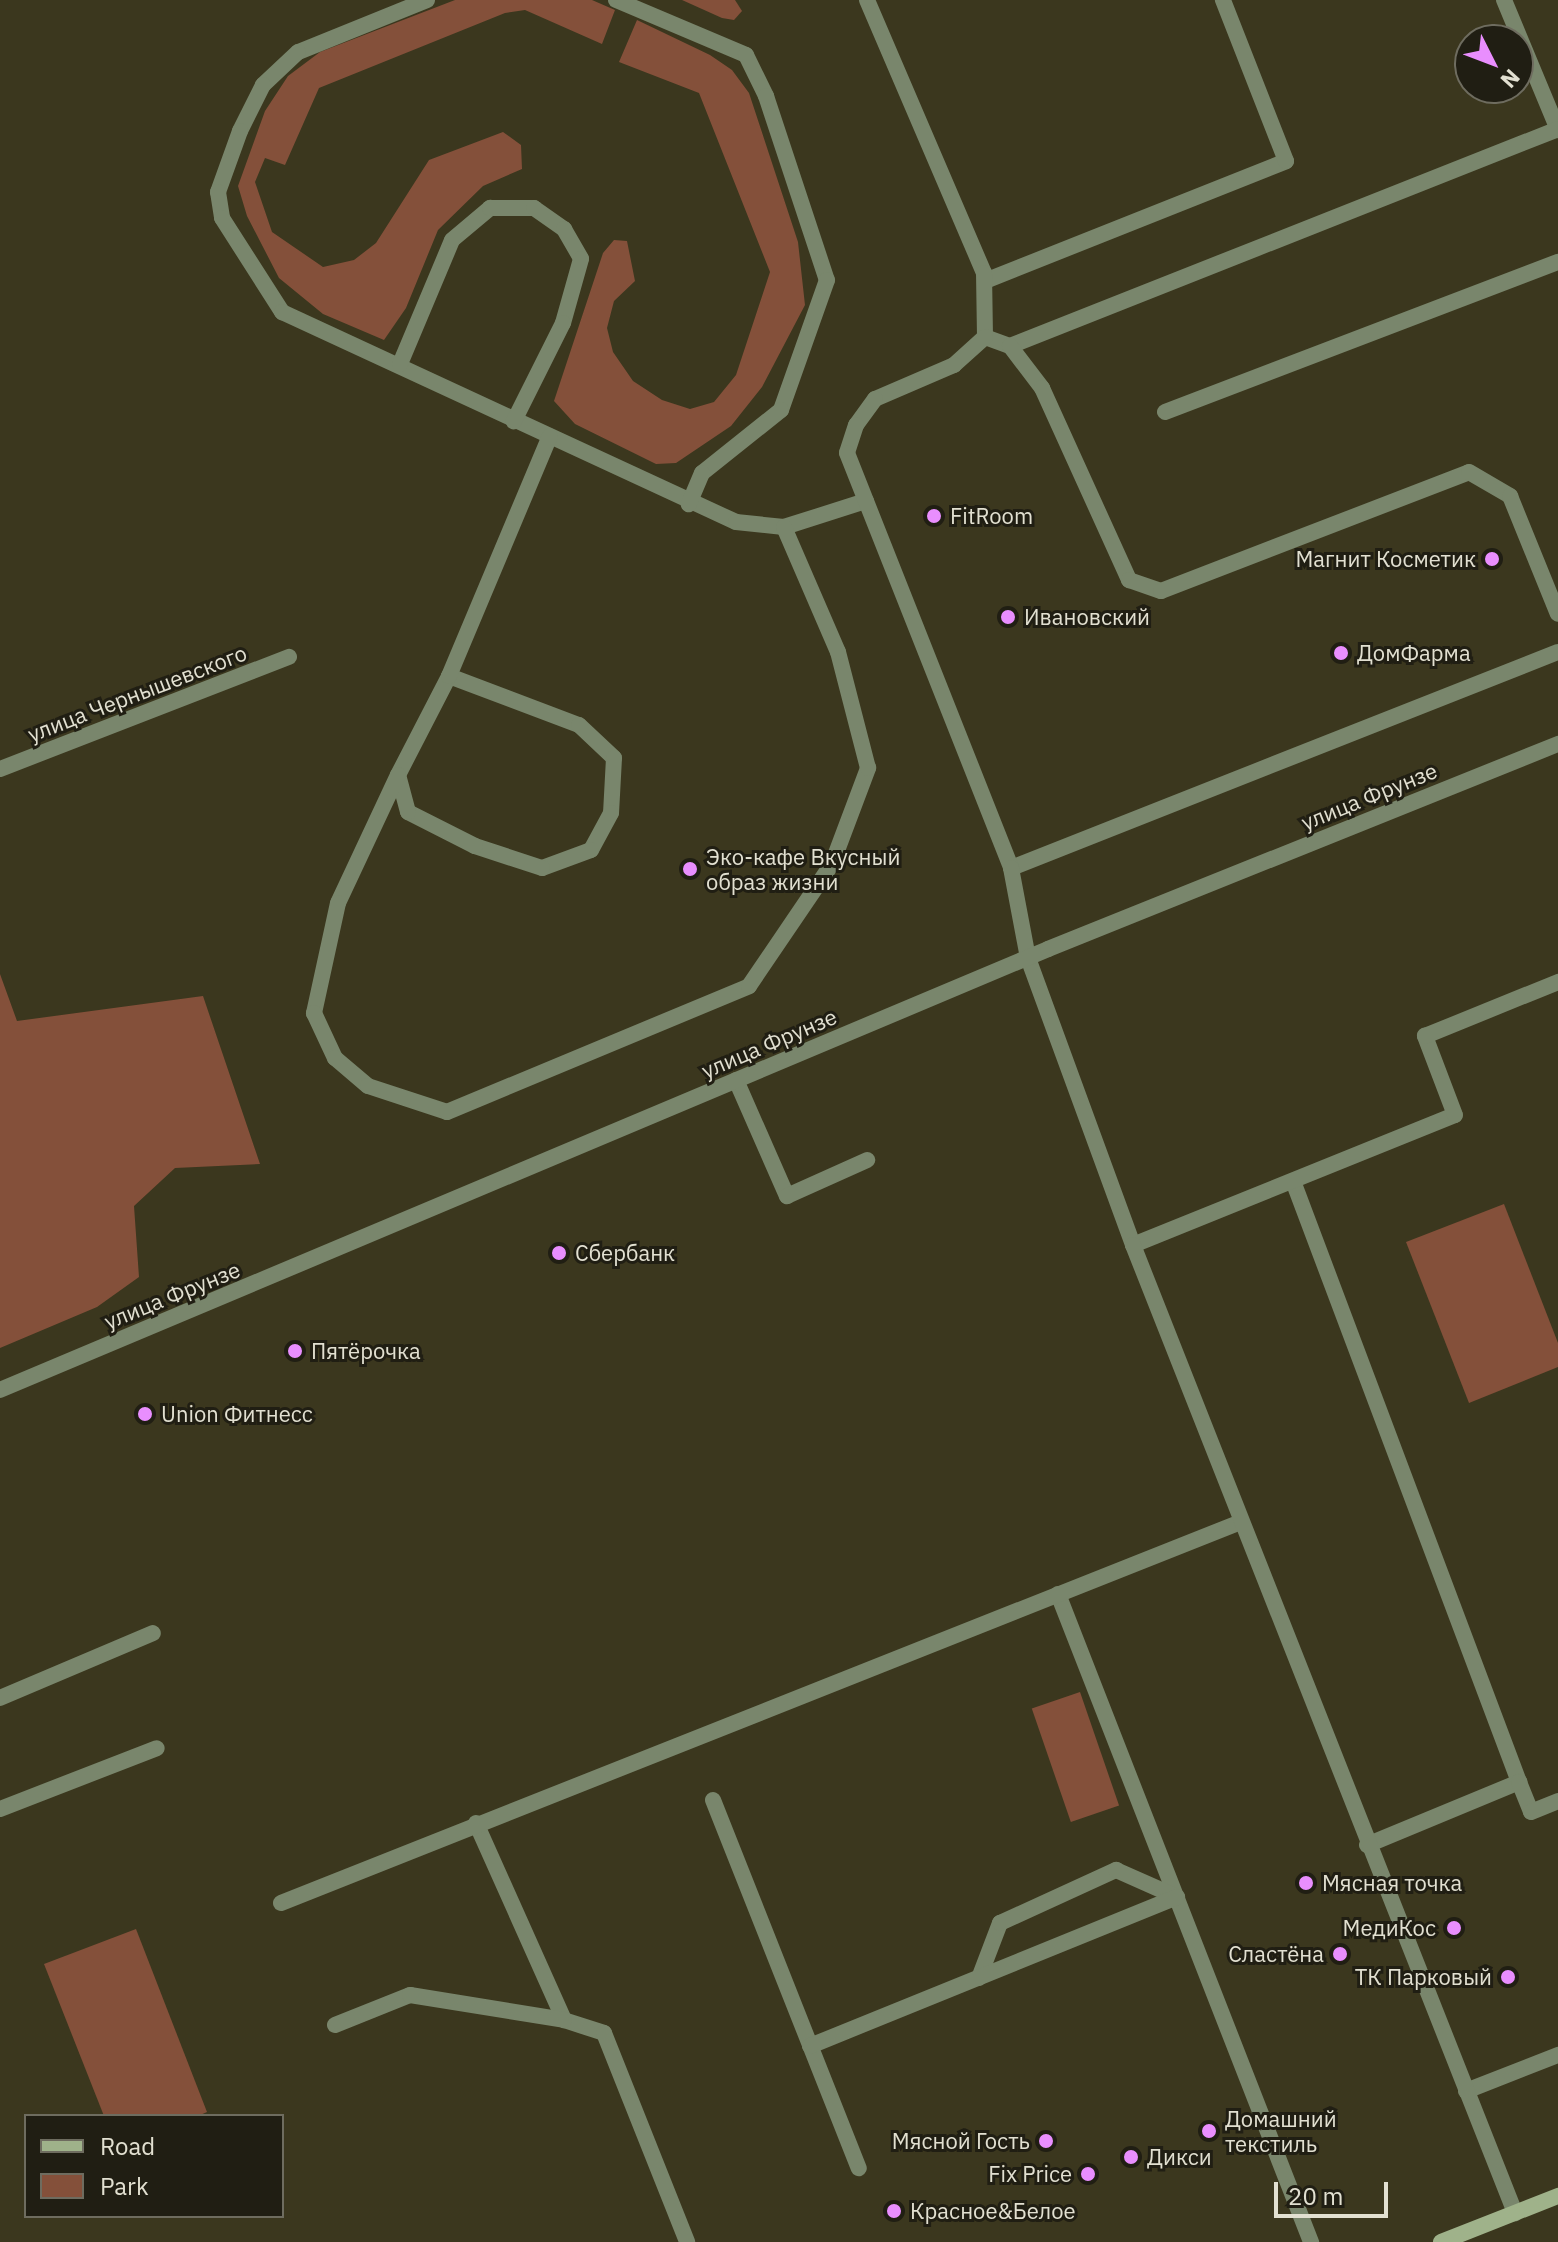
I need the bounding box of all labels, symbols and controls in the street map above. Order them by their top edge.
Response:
north arrow [1454,24,1534,104]
text: N [1495,63,1527,95]
place label: FitRoom [950,503,1033,529]
marker: FitRoom [925,507,943,525]
place label: Магнит Косметик [1295,546,1476,572]
marker: Магнит Косметик [1483,550,1501,568]
place label: Ивановский [1024,604,1150,630]
marker: Ивановский [999,608,1017,626]
street label: улица Чернышевского [24,639,250,747]
place label: ДомФарма [1357,640,1471,666]
marker: ДомФарма [1332,644,1350,662]
street label: улица Фрунзе [1297,757,1441,835]
place label: Эко-кафе Вкусный образ жизни [706,843,900,894]
marker: Эко-кафе Вкусный образ жизни [681,860,699,878]
street label: улица Фрунзе [697,1003,841,1083]
place label: Сбербанк [575,1240,675,1266]
marker: Сбербанк [550,1244,568,1262]
street label: улица Фрунзе [100,1256,244,1334]
place label: Пятёрочка [311,1338,421,1364]
marker: Пятёрочка [286,1342,304,1360]
place label: Union Фитнесс [161,1401,313,1427]
marker: Union Фитнесс [136,1405,154,1423]
place label: Мясная точка [1322,1870,1462,1896]
marker: Мясная точка [1297,1874,1315,1892]
place label: МедиКос [1343,1915,1436,1941]
marker: МедиКос [1443,1917,1465,1939]
place label: Сластёна [1228,1941,1324,1967]
marker: Сластёна [1331,1945,1349,1963]
place label: ТК Парковый [1355,1964,1492,1990]
marker: ТК Парковый [1499,1968,1517,1986]
place label: Домашний текстиль [1225,2105,1337,2156]
legend [24,2114,284,2218]
marker: Домашний текстиль [1200,2122,1218,2140]
place label: Мясной Гость [892,2128,1030,2154]
text: Road [100,2130,155,2162]
marker: Мясной Гость [1037,2132,1055,2150]
place label: Дикси [1147,2144,1212,2170]
marker: Дикси [1122,2148,1140,2166]
place label: Fix Price [988,2161,1072,2187]
marker: Fix Price [1079,2165,1097,2183]
scale bar [1278,2166,1392,2216]
text: Park [100,2170,149,2202]
text: 20 m [1288,2180,1343,2212]
place label: Красное&Белое [910,2198,1076,2224]
marker: Красное&Белое [885,2202,903,2220]

